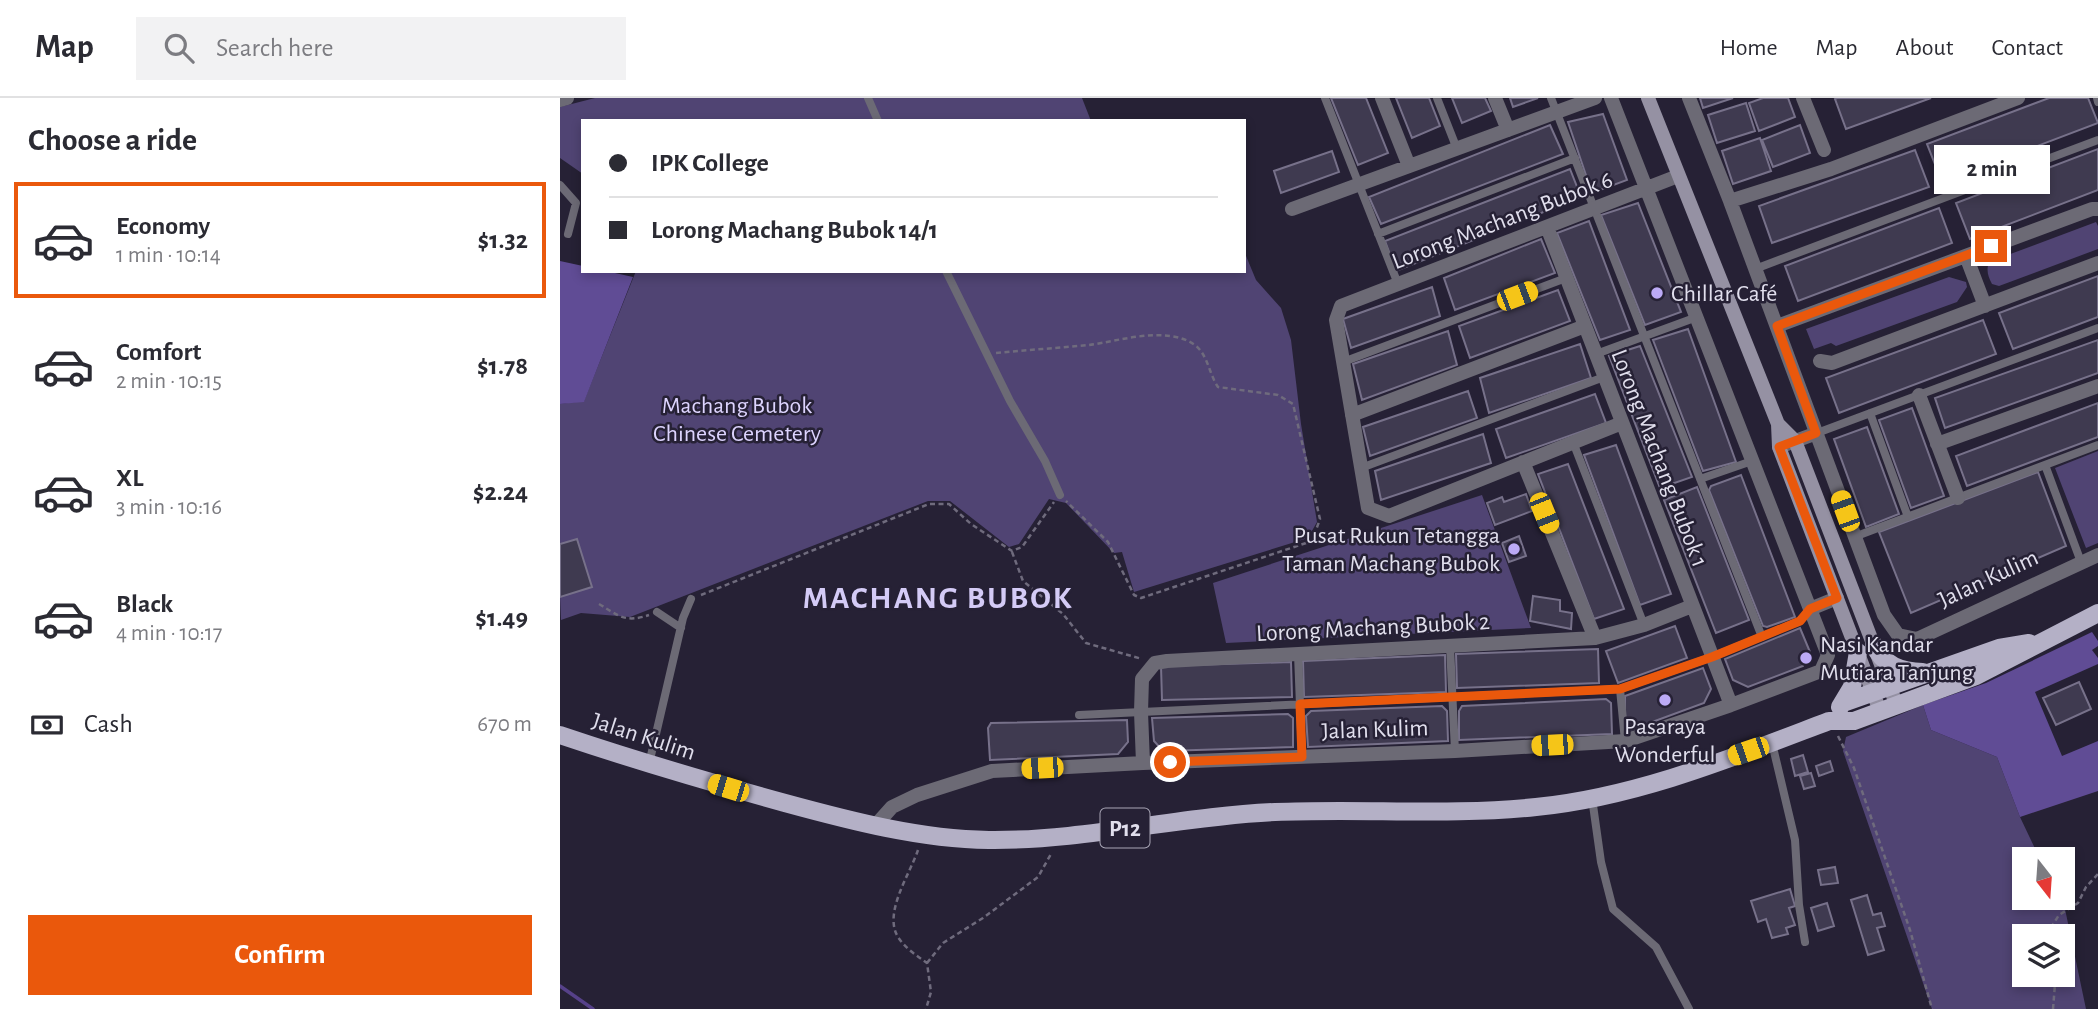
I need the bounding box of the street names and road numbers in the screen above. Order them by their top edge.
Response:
street label: Lorong Machang Bubok 6 [1389,168,1616,274]
street label: Lorong Machang Bubok 1 [1606,346,1712,571]
street label: Jalan Kulim [1935,545,2042,612]
street label: Lorong Machang Bubok 2 [1256,610,1491,646]
street label: Jalan Kulim [589,709,698,765]
street label: Jalan Kulim [1321,716,1429,744]
road number: P12 [1100,808,1150,848]

